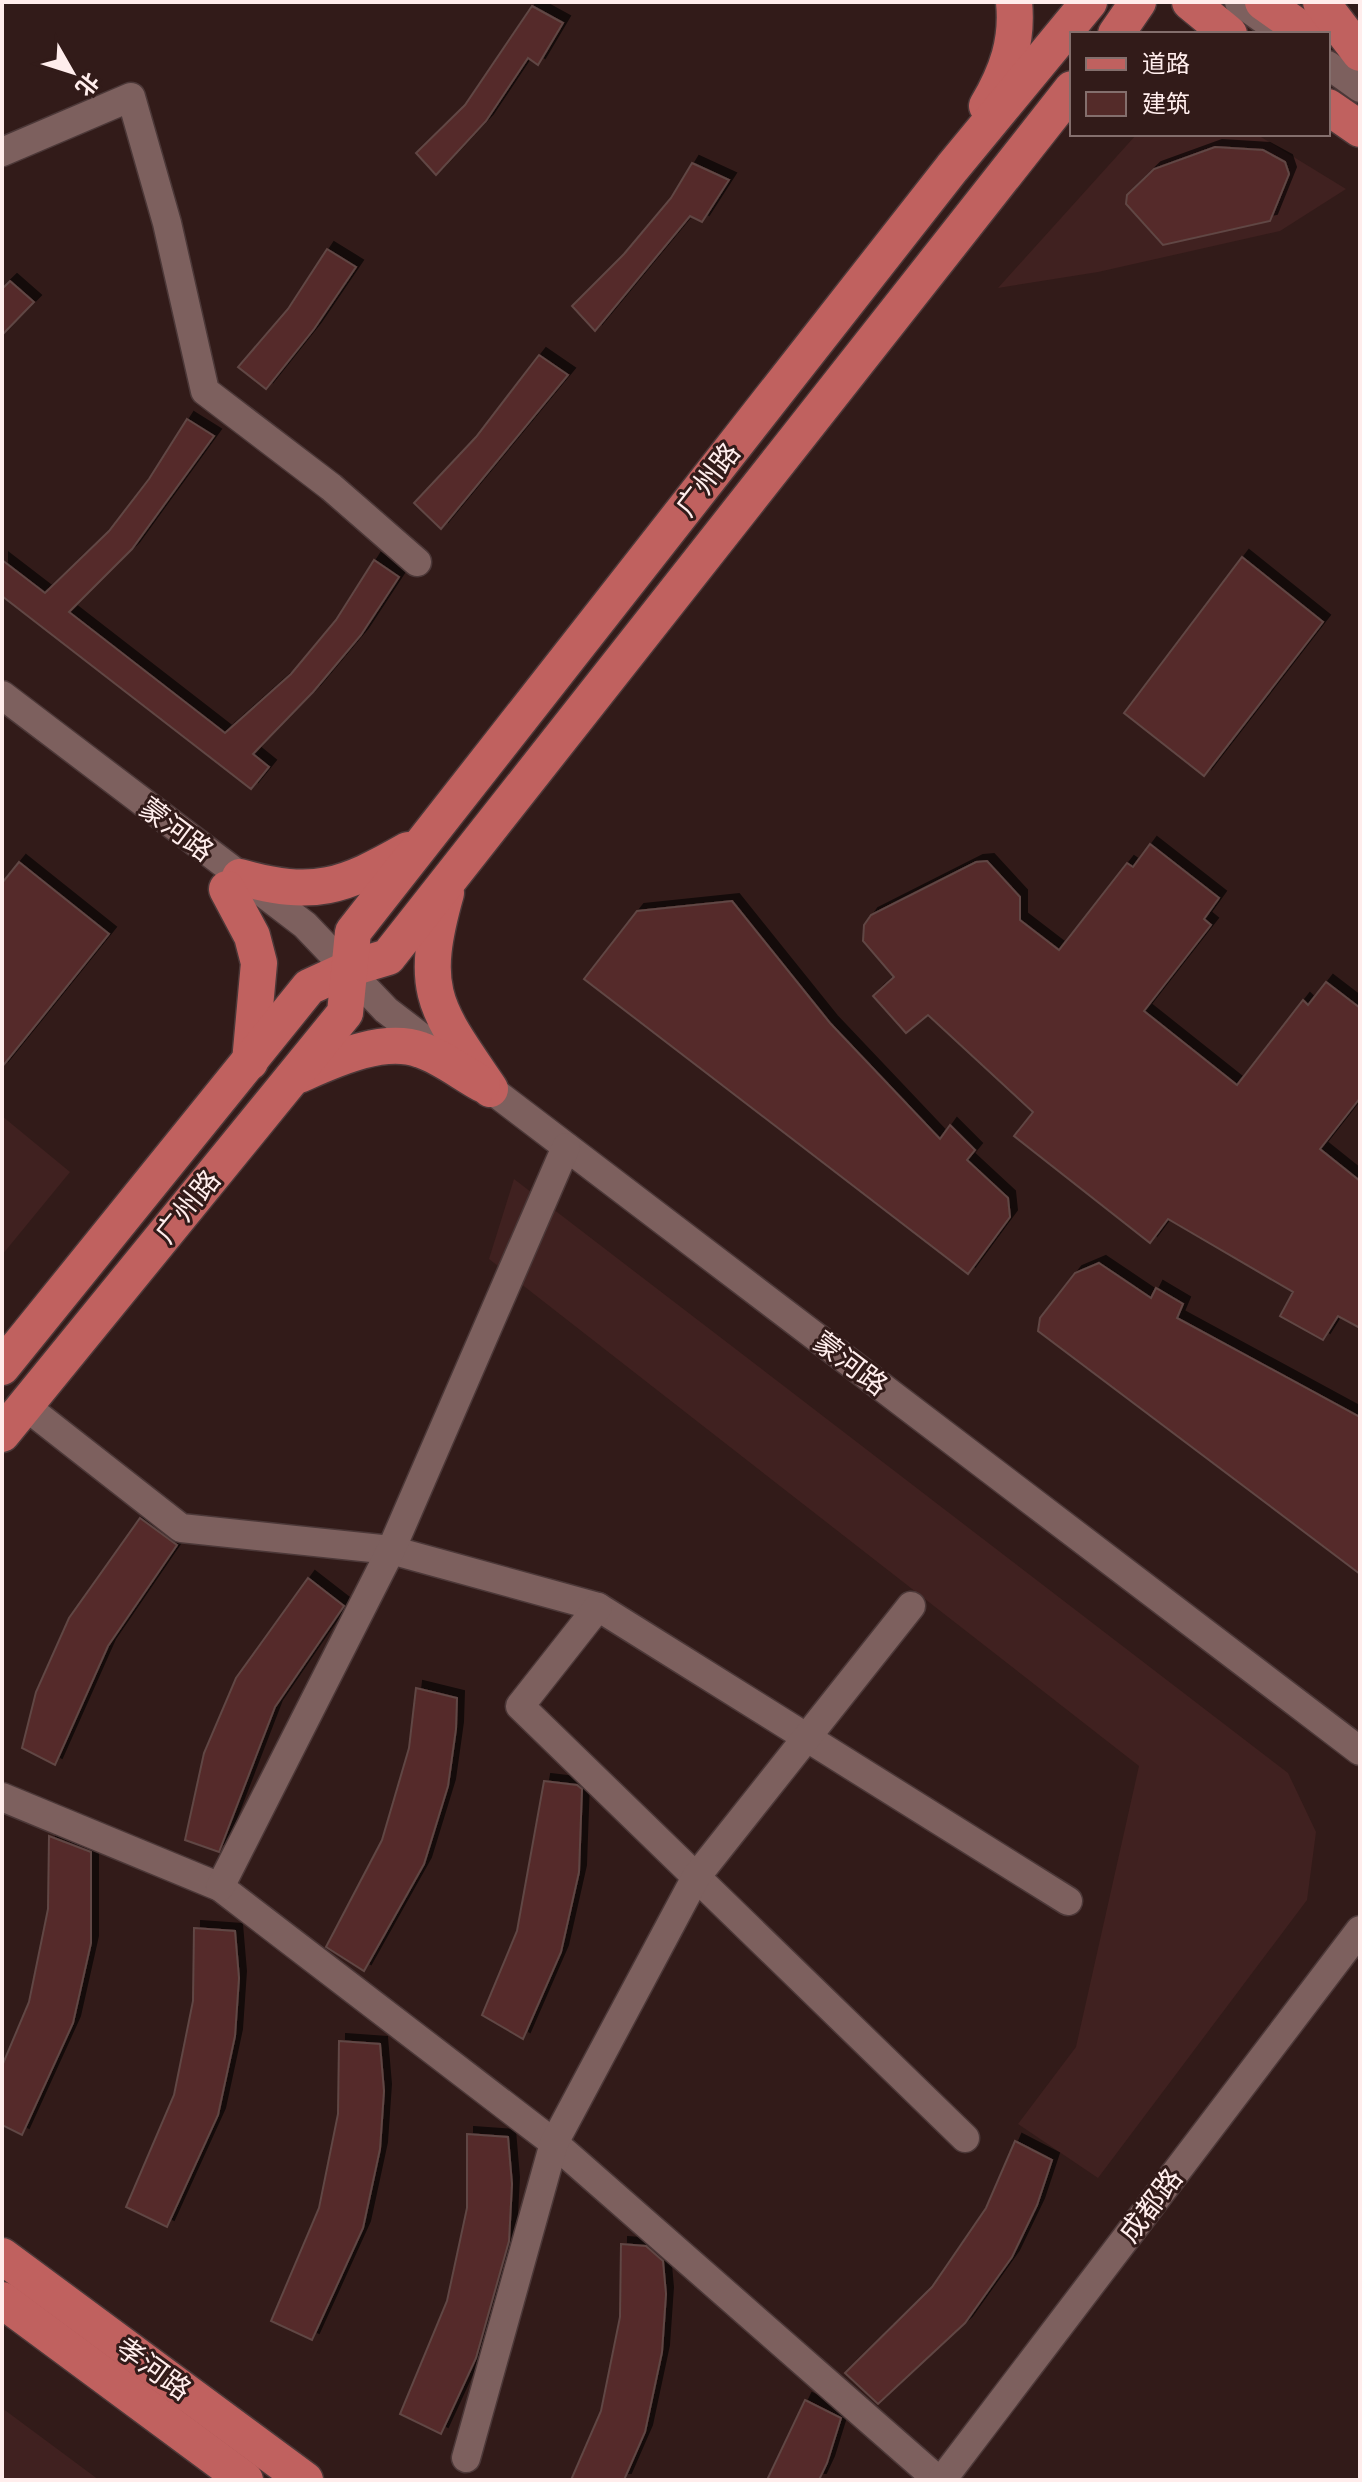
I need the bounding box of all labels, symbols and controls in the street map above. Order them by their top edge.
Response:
north arrow [32,32,112,112]
legend [1070,32,1330,136]
text: 道路 [1142,48,1190,78]
text: 北 [70,67,105,102]
text: 建筑 [1142,88,1190,118]
street label: 广州路 [667,435,747,523]
street label: 蒙河路 [133,790,221,868]
street label: 广州路 [147,1162,227,1250]
street label: 蒙河路 [807,1324,895,1402]
street label: 成都路 [1111,2161,1189,2249]
street label: 孝河路 [110,2329,198,2407]

